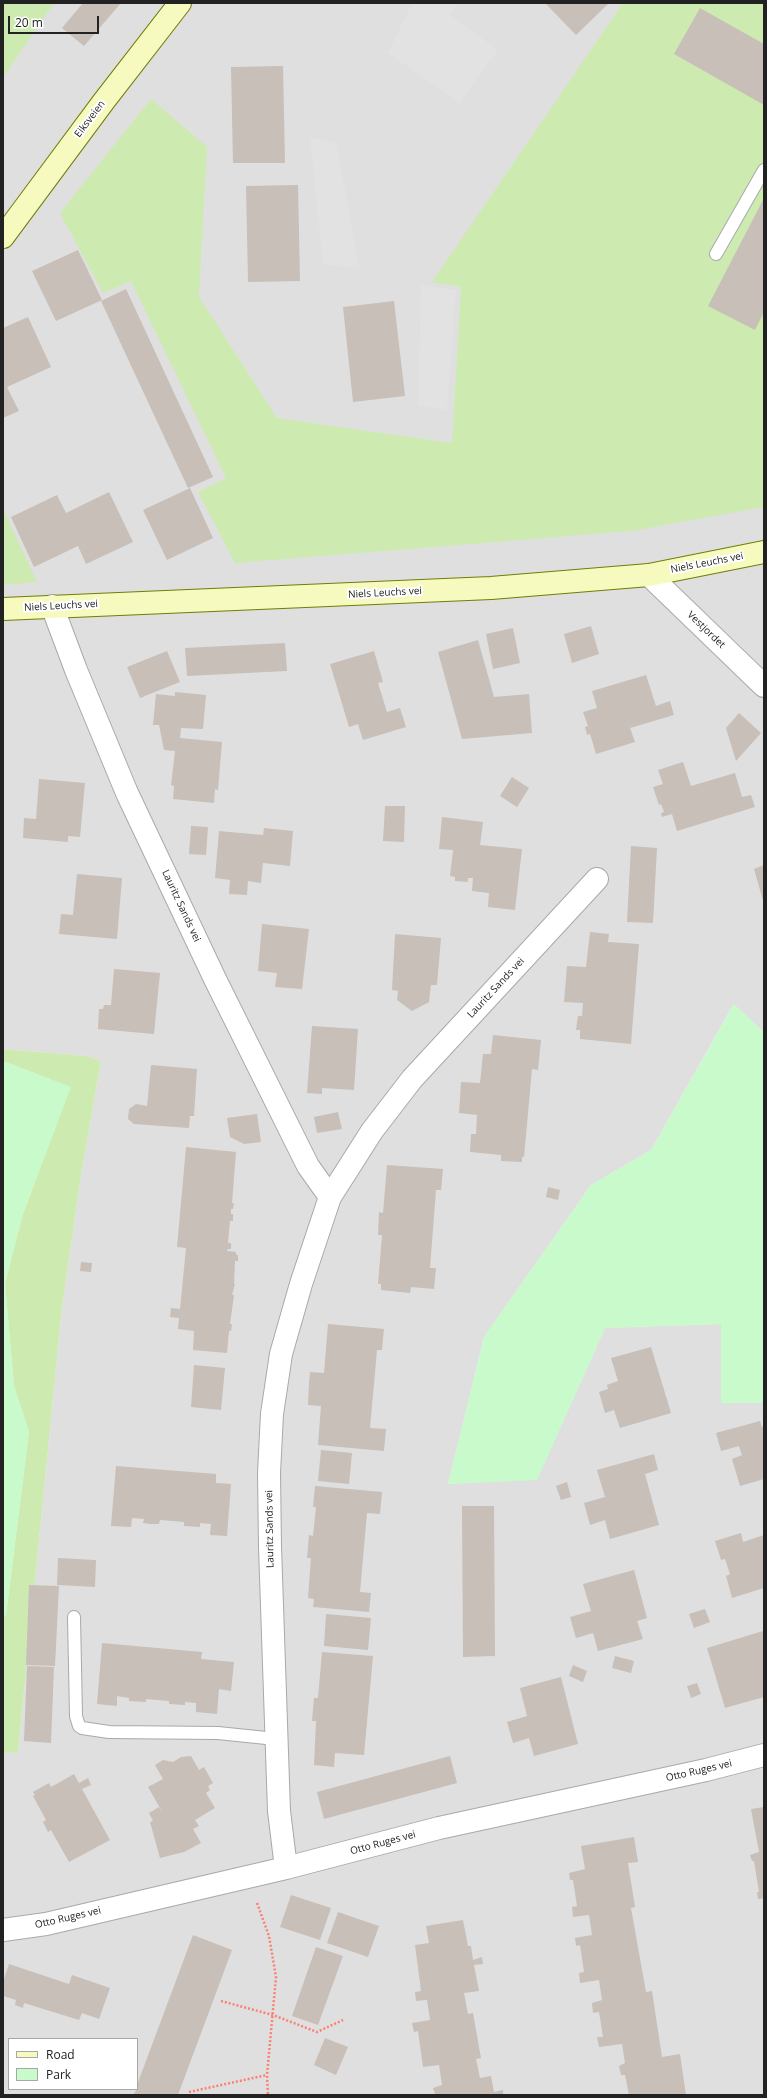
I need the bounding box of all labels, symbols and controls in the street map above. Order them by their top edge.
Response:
scale bar [10,8,101,34]
text: 20 m [15,14,43,31]
street label: Eiksveien [72,98,108,140]
street label: Niels Leuchs vei [670,550,744,576]
street label: Niels Leuchs vei [348,585,422,601]
street label: Niels Leuchs vei [24,598,98,614]
street label: Vestjordet [685,609,727,651]
street label: Lauritz Sands vei [159,868,203,944]
street label: Lauritz Sands vei [465,955,527,1021]
street label: Lauritz Sands vei [263,1490,277,1568]
street label: Otto Ruges vei [665,1758,733,1784]
street label: Otto Ruges vei [349,1828,417,1858]
street label: Otto Ruges vei [34,1905,102,1931]
legend [8,2038,138,2090]
text: Road [46,2046,75,2063]
text: Park [46,2066,71,2083]

